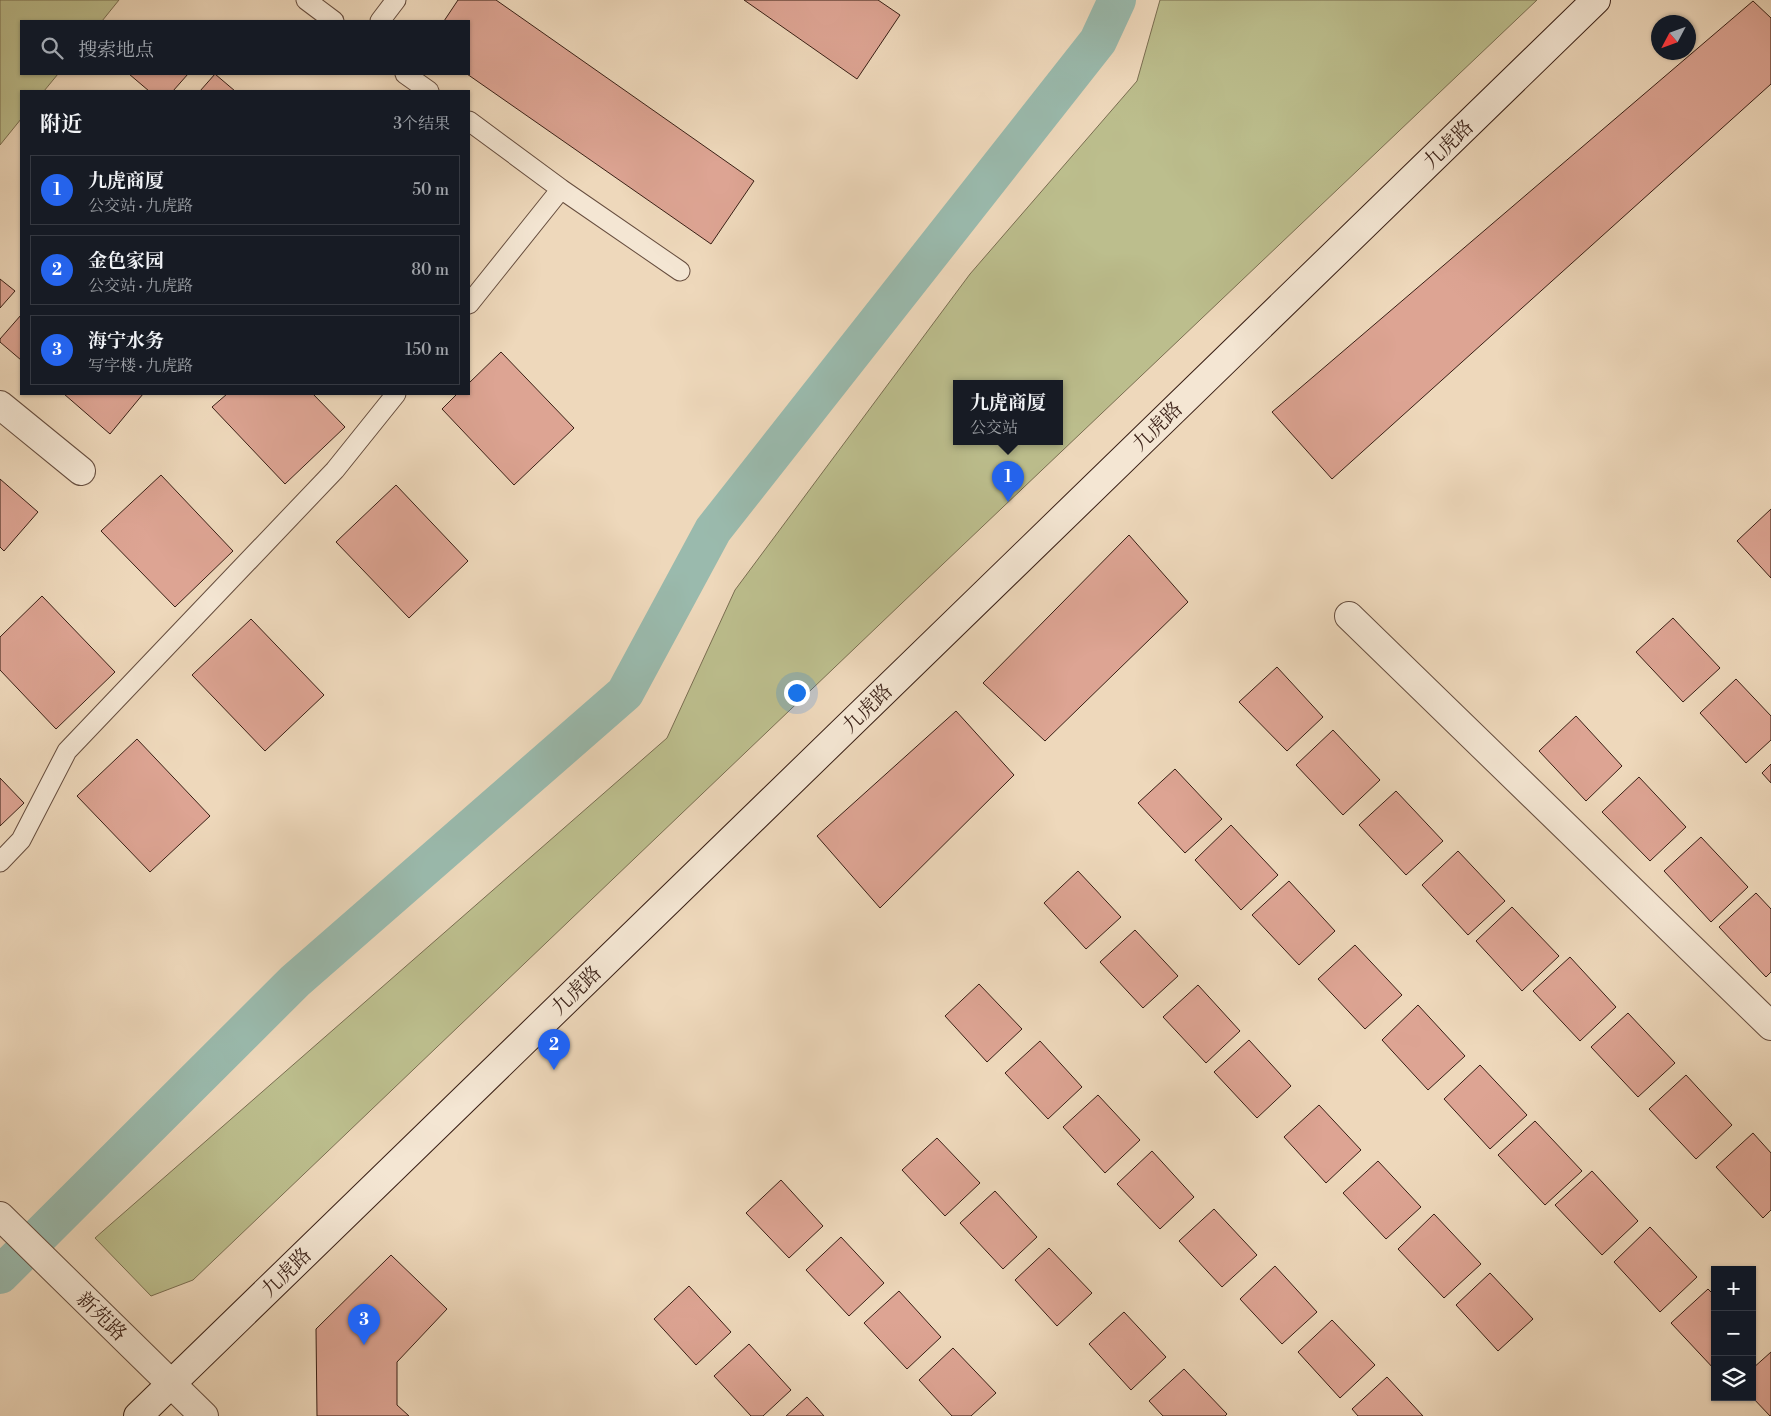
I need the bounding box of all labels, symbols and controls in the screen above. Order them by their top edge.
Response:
north arrow [1651,15,1696,60]
search box [20,20,470,75]
icon: search [38,34,66,62]
text: 搜索地点 [78,38,154,62]
text: 附近 [40,112,82,138]
text: 3个结果 [393,114,450,134]
street label: 九虎路 [1419,115,1479,175]
text: 九虎商厦 [88,169,164,193]
text: 1 [53,180,61,200]
text: 50 m [412,180,449,200]
text: 公交站 · 九虎路 [88,196,193,216]
text: 金色家园 [88,249,164,273]
text: 2 [52,260,62,280]
text: 80 m [411,260,449,280]
text: 公交站 · 九虎路 [88,276,193,296]
text: 海宁水务 [88,329,164,353]
text: 3 [52,340,62,360]
text: 150 m [405,340,449,360]
text: 写字楼 · 九虎路 [88,356,193,376]
popup [953,380,1063,445]
text: 九虎商厦 [970,391,1046,415]
street label: 九虎路 [1128,397,1188,457]
text: 公交站 [970,418,1018,438]
pin: 1 [992,461,1024,502]
street label: 九虎路 [838,679,898,739]
your location [784,680,810,706]
street label: 九虎路 [547,961,607,1021]
pin: 2 [538,1029,570,1070]
street label: 九虎路 [257,1243,317,1303]
map controls [1711,1266,1756,1401]
button: + [1711,1266,1756,1311]
street label: 新苑路 [71,1287,131,1347]
pin: 3 [348,1304,380,1345]
button: − [1711,1311,1756,1356]
button: layers [1711,1356,1756,1401]

